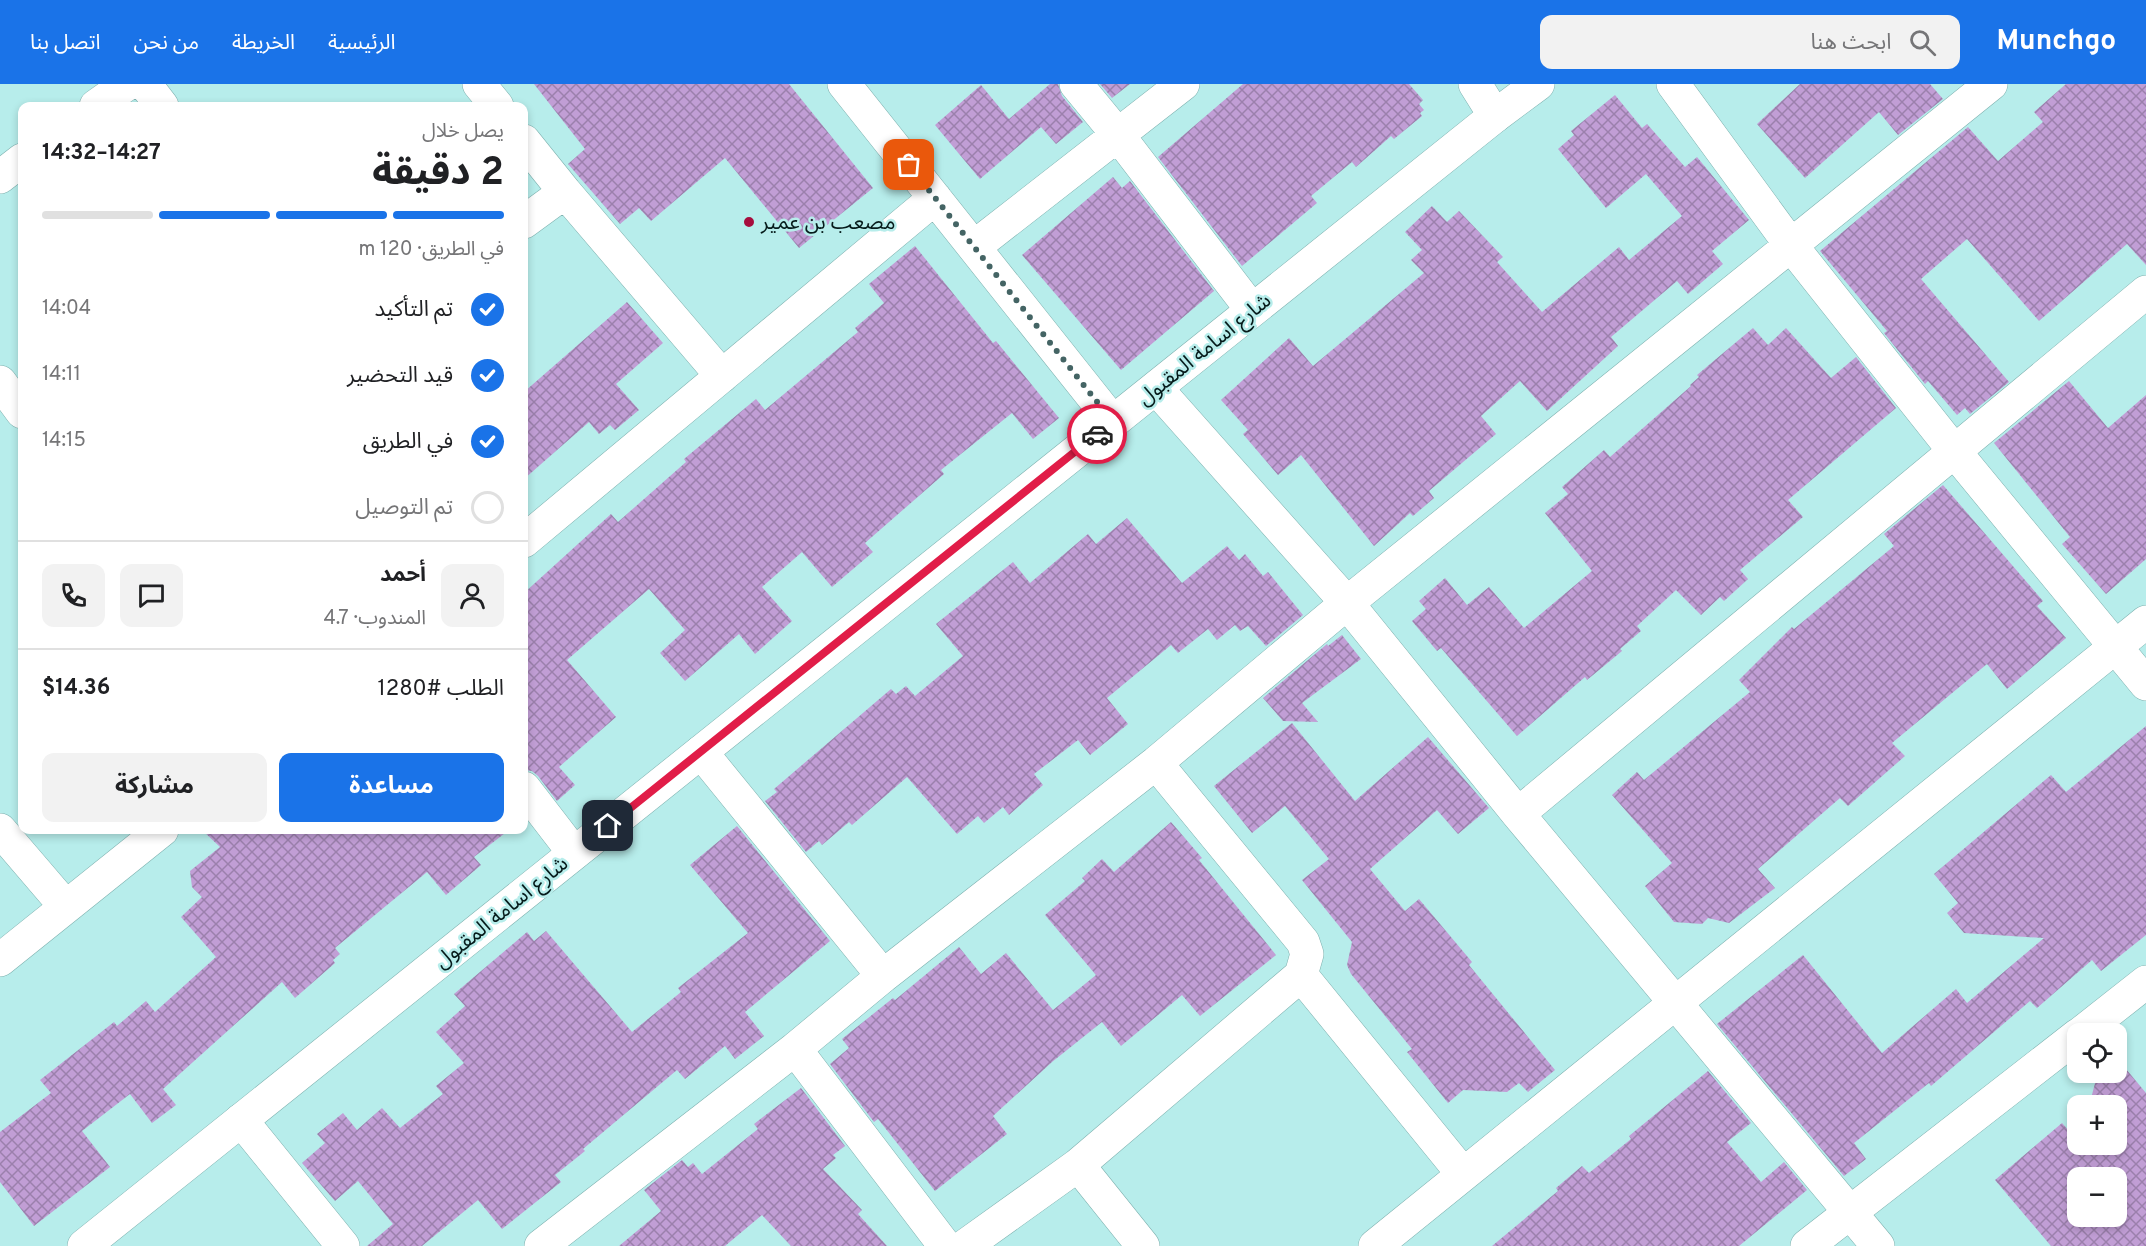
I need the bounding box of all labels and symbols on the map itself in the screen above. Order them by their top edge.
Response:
pin [883,139,934,190]
place label: مصعب بن عمير [760,210,896,237]
marker: مصعب بن عمير [742,215,756,229]
street label: شارع اسامة المقبول [1133,288,1277,412]
courier [1067,404,1127,464]
pin [582,800,633,851]
street label: شارع اسامة المقبول [430,851,574,975]

